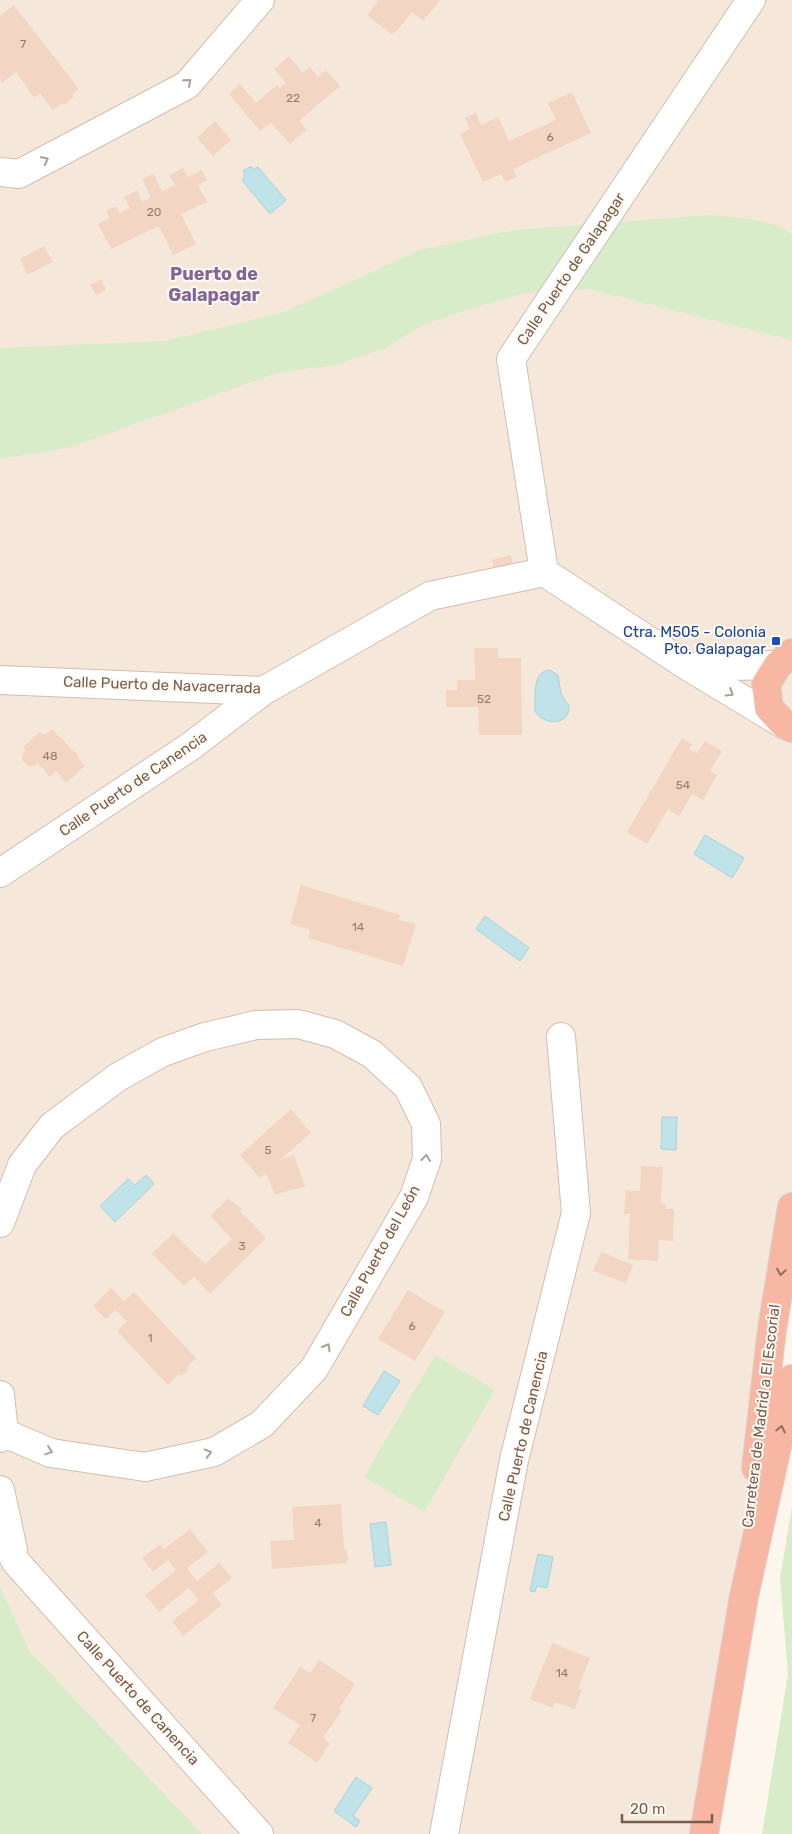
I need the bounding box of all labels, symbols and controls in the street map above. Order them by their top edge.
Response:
house number: 7 [20,37,26,51]
one-way arrow [182,79,191,88]
house number: 22 [286,91,300,105]
house number: 6 [546,130,554,144]
one-way arrow [40,156,49,166]
street label: Calle Puerto de Galapagar [513,189,629,349]
house number: 20 [147,205,161,219]
district label: Puerto de Galapagar [168,263,260,306]
place label: Ctra. M505 - Colonia Pto. Galapagar [623,623,766,658]
marker: Ctra. M505 - Colonia Pto. Galapagar [770,635,782,647]
street label: Calle Puerto de Navacerrada [63,673,261,697]
one-way arrow [725,686,734,696]
house number: 52 [477,692,491,706]
street label: Calle Puerto de Canencia [56,728,210,840]
house number: 48 [42,749,58,763]
house number: 54 [676,778,691,792]
house number: 14 [352,920,365,934]
house number: 5 [264,1143,272,1157]
one-way arrow [420,1153,431,1161]
street label: Calle Puerto del León [336,1182,424,1320]
house number: 3 [238,1239,246,1253]
one-way arrow [776,1268,787,1276]
street label: Carretera de Madrid a El Escorial [738,1303,784,1529]
house number: 6 [408,1319,416,1333]
house number: 1 [147,1331,153,1345]
one-way arrow [320,1344,330,1353]
street label: Calle Puerto de Canencia [495,1349,551,1523]
one-way arrow [775,1425,786,1434]
one-way arrow [44,1445,52,1455]
one-way arrow [204,1448,212,1459]
house number: 4 [314,1516,322,1530]
street label: Calle Puerto de Canencia [73,1627,203,1769]
house number: 14 [556,1666,569,1680]
house number: 7 [310,1711,316,1725]
scale bar [622,1792,712,1824]
text: 20 m [630,1800,665,1818]

